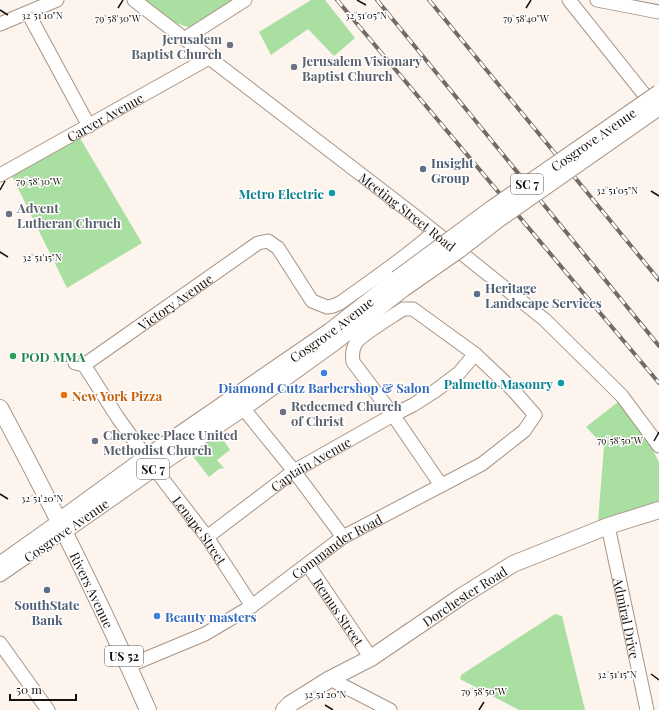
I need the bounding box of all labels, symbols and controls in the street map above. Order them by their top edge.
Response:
text: 32°51'10"N [21,8,63,22]
text: 32°51'05"N [345,8,387,22]
text: 79°58'30"W [95,11,142,25]
text: 79°58'40"W [503,11,550,25]
place label: Jerusalem Baptist Church [131,30,222,62]
marker: Jerusalem Baptist Church [225,40,235,50]
place label: Jerusalem Visionary Baptist Church [301,52,422,84]
marker: Jerusalem Visionary Baptist Church [289,62,299,72]
street label: Carver Avenue [63,88,146,145]
street label: Cosgrove Avenue [547,103,639,174]
place label: Insight Group [431,154,474,186]
marker: Insight Group [418,164,428,174]
street label: Meeting Street Road [356,168,460,255]
text: 79°58'30"W [16,174,63,188]
road number: SC 7 [511,174,543,194]
text: 32°51'05"N [596,183,638,197]
place label: Metro Electric [238,185,325,202]
marker: Metro Electric [327,188,337,198]
place label: Advent Lutheran Chruch [16,199,121,231]
marker: Advent Lutheran Chruch [4,209,14,219]
text: 32°51'15"N [22,250,62,264]
street label: Victory Avenue [133,269,216,334]
place label: Heritage Landscape Services [485,279,602,311]
marker: Heritage Landscape Services [472,289,482,299]
street label: Cosgrove Avenue [286,292,377,365]
place label: POD MMA [21,348,86,365]
marker: POD MMA [8,351,18,361]
marker: Diamond Cutz Barbershop & Salon [319,368,329,378]
place label: Palmetto Masonry [444,375,553,392]
marker: Palmetto Masonry [556,378,566,388]
place label: Diamond Cutz Barbershop & Salon [218,379,430,396]
place label: New York Pizza [72,387,162,404]
marker: New York Pizza [59,390,69,400]
place label: Redeemed Church of Christ [291,397,402,429]
marker: Redeemed Church of Christ [278,407,288,417]
place label: Cherokee Place United Methodist Church [103,426,238,458]
street label: Captain Avenue [267,432,354,495]
text: 79°58'50"W [597,433,644,447]
marker: Cherokee Place United Methodist Church [90,436,100,446]
road number: SC 7 [137,459,169,479]
text: 32°51'20"N [21,491,63,505]
street label: Lenape Street [170,492,231,568]
street label: Cosgrove Avenue [20,494,112,566]
street label: Commander Road [287,509,385,582]
street label: Rivers Avenue [67,549,118,631]
street label: Dorchester Road [419,561,510,629]
street label: Remus Street [310,574,369,649]
street label: Admiral Drive [610,575,644,660]
marker: SouthState Bank [42,585,52,595]
place label: SouthState Bank [14,596,80,628]
place label: Beauty masters [165,608,256,625]
marker: Beauty masters [152,611,162,621]
road number: US 52 [105,646,143,666]
text: 32°51'15"N [597,667,637,681]
scale bar [10,676,76,702]
text: 50 m [16,681,42,697]
text: 79°58'50"W [461,684,508,698]
text: 32°51'20"N [304,687,346,701]

